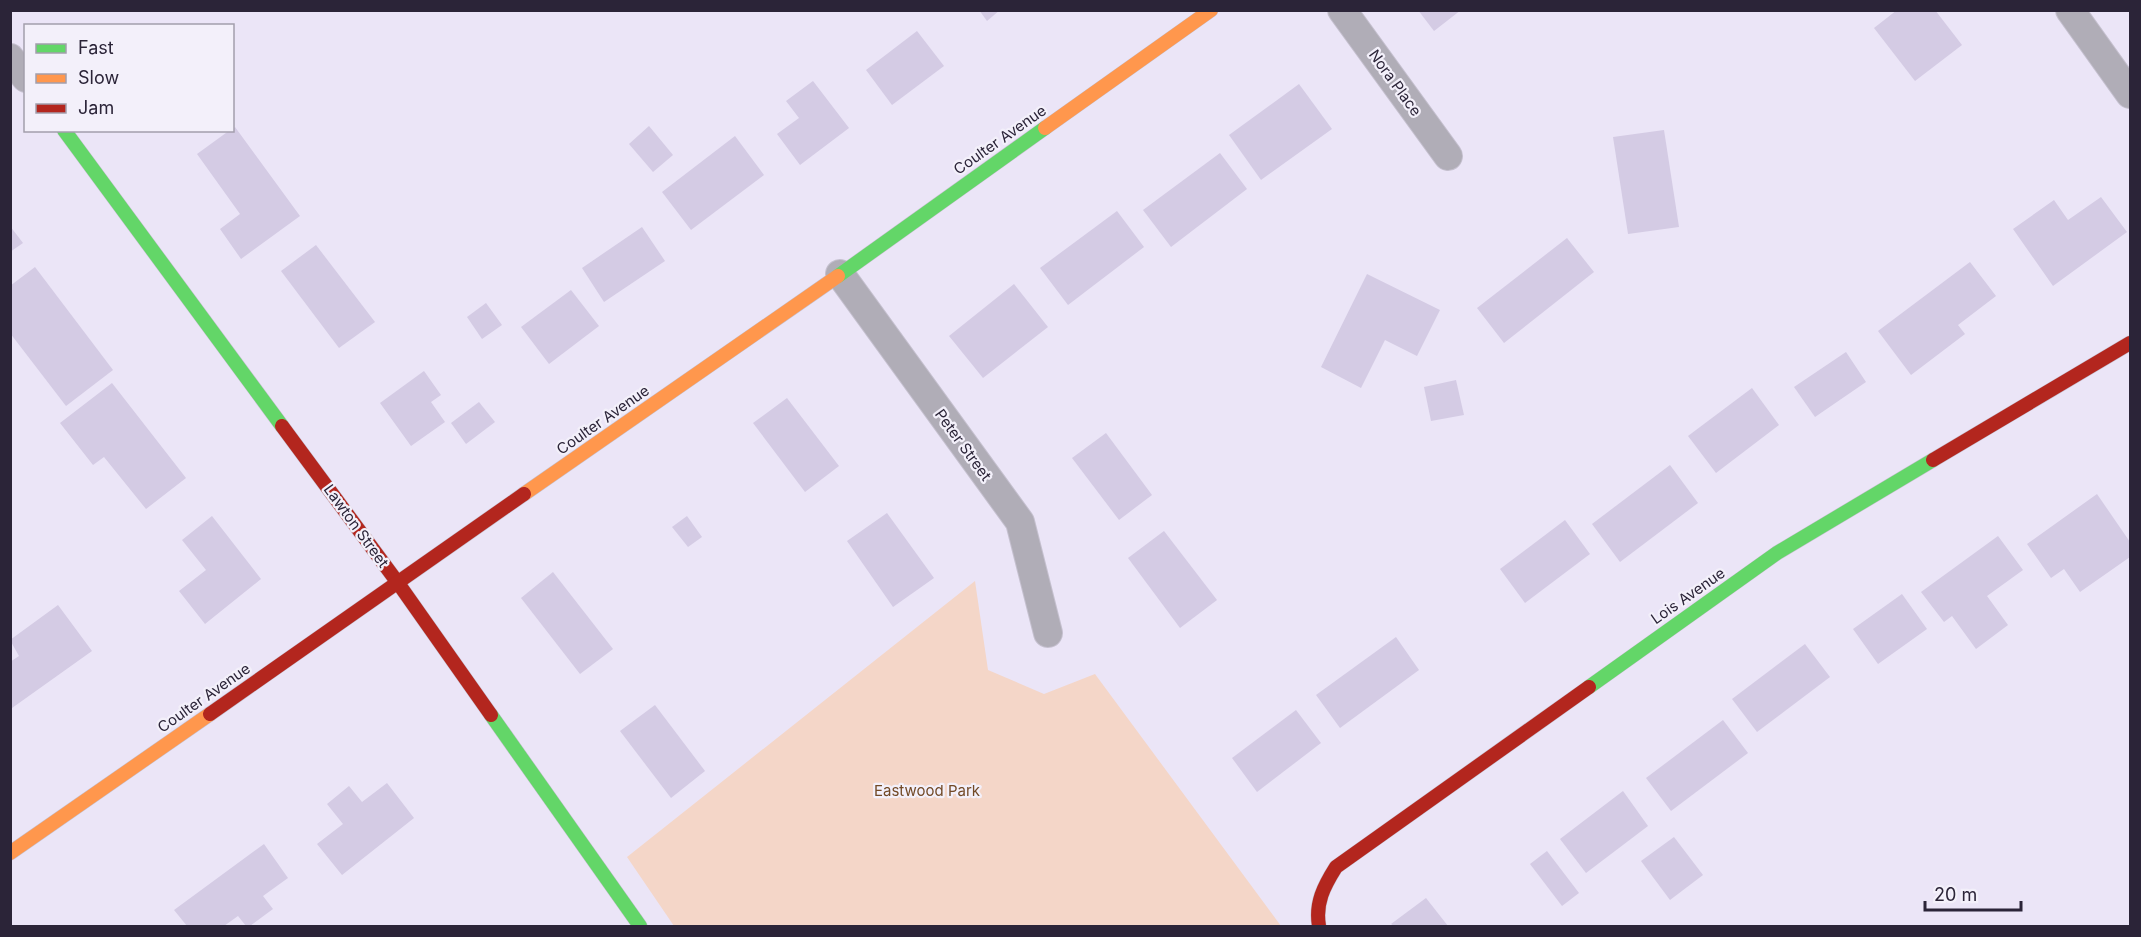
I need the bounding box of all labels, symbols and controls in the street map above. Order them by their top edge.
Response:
legend [24,24,234,132]
text: Fast [78,37,114,58]
street label: Nora Place [1365,46,1426,120]
text: Slow [78,67,119,88]
text: Jam [78,97,114,118]
street label: Coulter Avenue [950,101,1050,179]
street label: Coulter Avenue [553,381,653,459]
street label: Peter Street [931,405,996,484]
street label: Lawton Street [320,480,393,571]
street label: Lois Avenue [1647,563,1728,628]
street label: Coulter Avenue [154,659,254,737]
park label: Eastwood Park [874,781,981,800]
scale bar [1925,874,2021,912]
text: 20 m [1934,884,1977,905]

